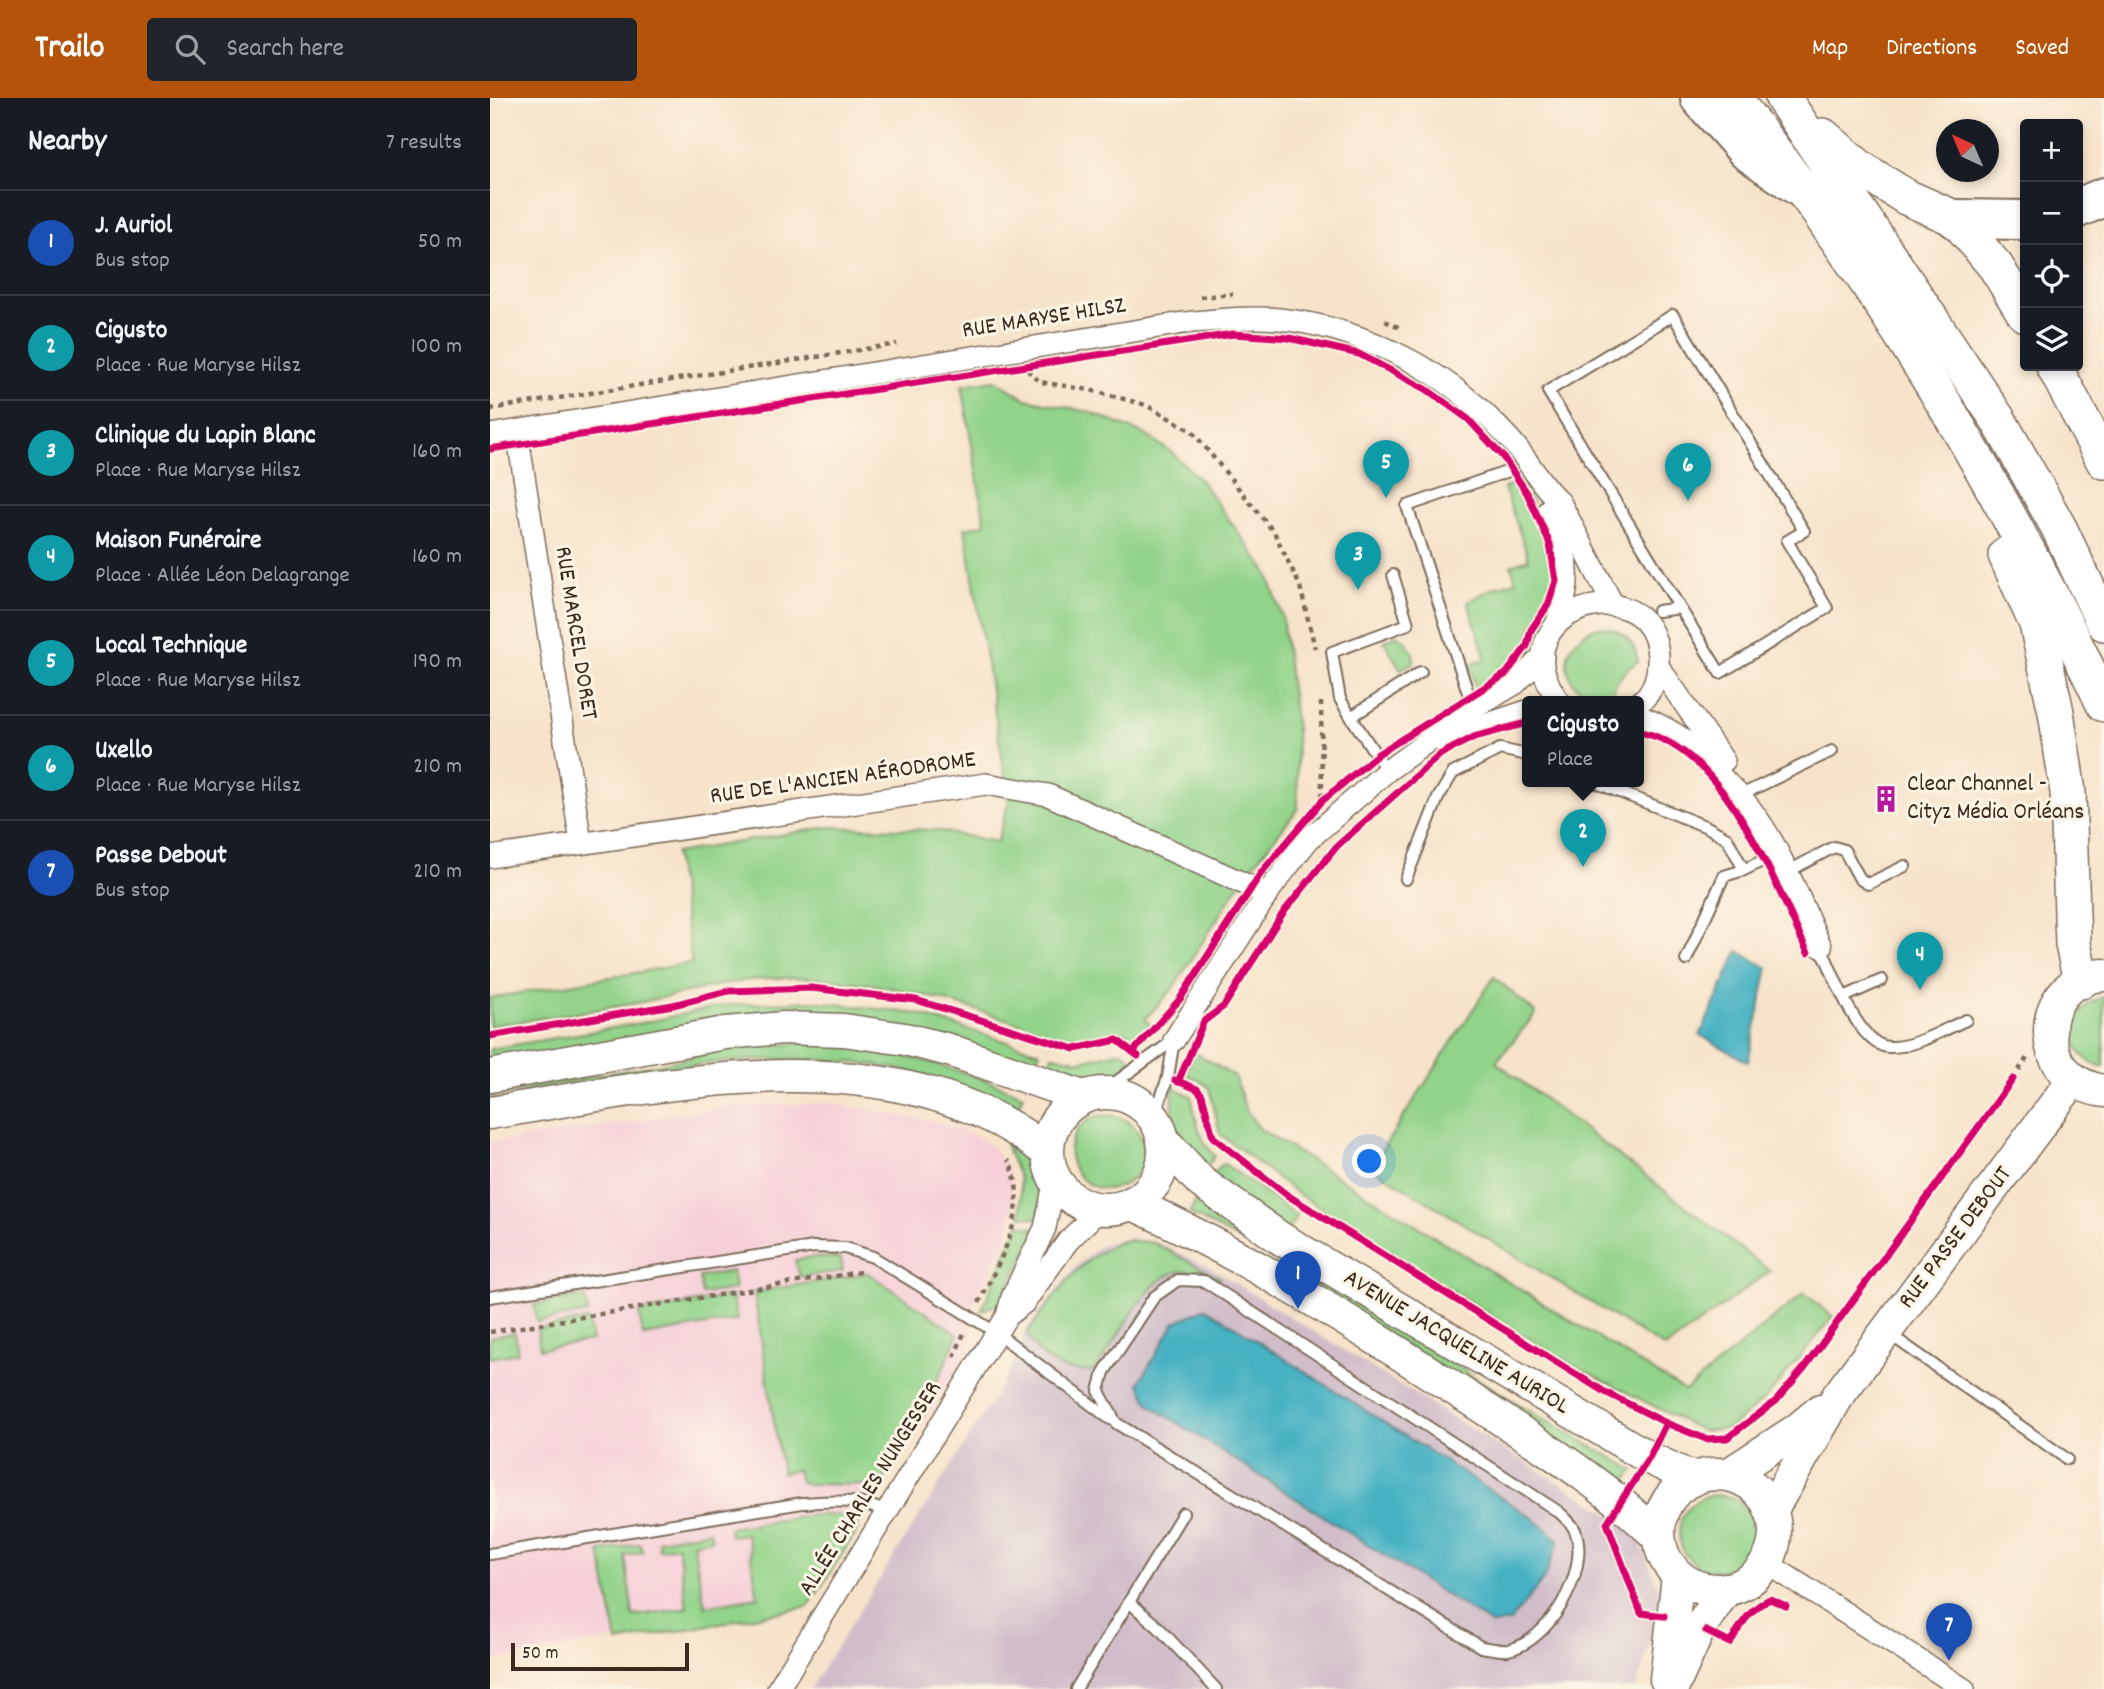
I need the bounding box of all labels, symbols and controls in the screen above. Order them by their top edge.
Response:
search box [147,18,637,81]
text: Trailo [35,26,105,73]
icon: search [171,30,209,68]
text: Search here [227,31,344,68]
text: Map [1812,32,1848,66]
text: Directions [1886,32,1977,66]
text: Saved [2015,32,2069,66]
north arrow [1936,119,1999,182]
map controls [2020,119,2083,371]
button: + [2020,119,2083,182]
text: Nearby [28,122,106,165]
text: 7 results [386,127,462,160]
button: − [2020,182,2083,245]
text: J. Auriol [95,208,172,245]
text: 1 [48,226,54,259]
text: 50 m [418,226,462,259]
text: Bus stop [95,245,170,278]
button: locate [2020,245,2083,308]
street label: RUE MARYSE HILSZ [960,289,1129,349]
button: layers [2020,308,2083,371]
text: Cigusto [95,313,167,350]
text: 2 [46,331,56,364]
text: 100 m [411,331,462,364]
text: Place · Rue Maryse Hilsz [95,350,300,383]
text: Clinique du Lapin Blanc [95,418,316,455]
text: 3 [46,436,56,469]
text: 160 m [412,436,462,469]
pin: 5 [1363,440,1409,498]
pin: 6 [1665,443,1711,501]
text: Place · Rue Maryse Hilsz [95,455,300,488]
text: Maison Funéraire [95,523,261,560]
pin: 3 [1335,532,1381,590]
text: 4 [46,541,56,574]
text: 160 m [412,541,462,574]
street label: RUE MARCEL DORET [545,544,606,722]
text: Place · Allée Léon Delagrange [95,560,350,593]
text: Local Technique [95,628,247,665]
text: 5 [46,646,56,679]
text: 190 m [413,646,462,679]
text: Place · Rue Maryse Hilsz [95,665,300,698]
popup [1522,696,1644,787]
text: Cigusto [1547,707,1619,744]
text: Uxello [95,733,153,770]
street label: RUE DE L'ANCIEN AÉRODROME [708,744,978,814]
text: Place [1547,744,1593,777]
text: 6 [45,751,57,784]
text: 210 m [413,751,462,784]
place label: Clear Channel - Cityz Média Orléans [1907,768,2084,830]
text: Place · Rue Maryse Hilsz [95,770,300,803]
building icon: Clear Channel - Cityz Média Orléans [1871,784,1901,814]
pin: 2 [1560,809,1606,867]
text: Passe Debout [95,838,227,875]
text: 7 [47,856,55,889]
text: 210 m [413,856,462,889]
text: Bus stop [95,875,170,908]
pin: 4 [1897,932,1943,990]
your location [1352,1144,1386,1178]
street label: RUE PASSE DEBOUT [1891,1159,2021,1316]
pin: 1 [1275,1251,1321,1309]
street label: AVENUE JACQUELINE AURIOL [1336,1262,1576,1424]
street label: ALLÉE CHARLES NUNGESSER [791,1375,951,1603]
pin: 7 [1926,1603,1972,1661]
scale bar [511,1640,690,1672]
text: 50 m [522,1641,559,1668]

